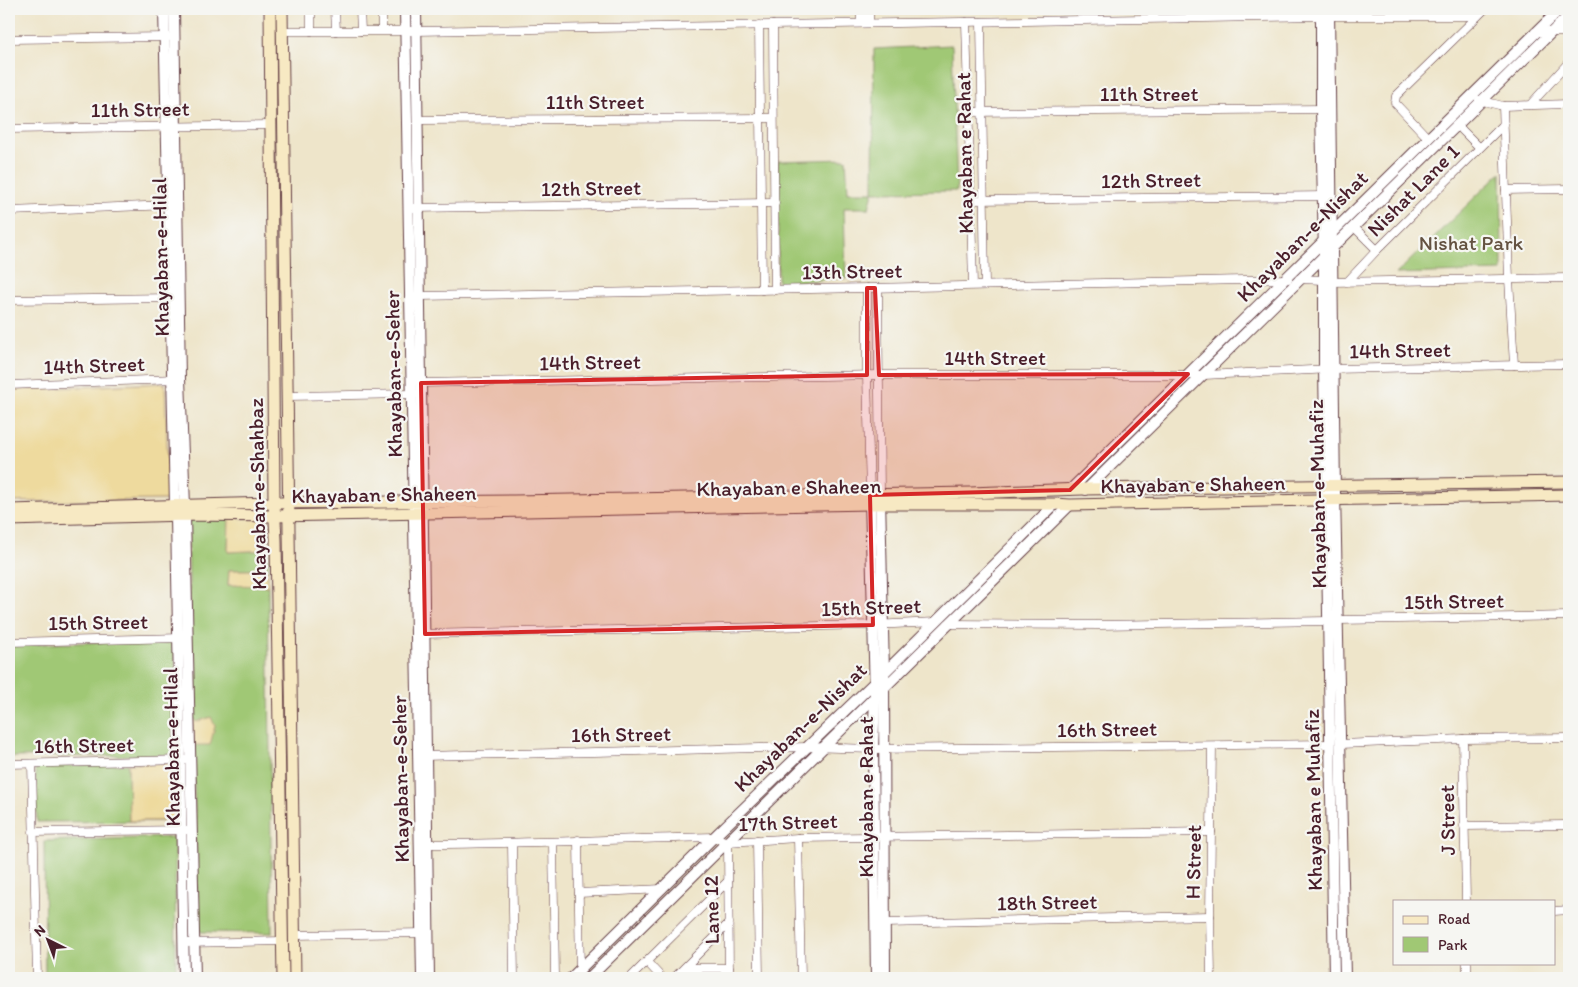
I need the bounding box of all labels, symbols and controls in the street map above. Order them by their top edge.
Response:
street label: Khayaban e Rahat [950,72,978,234]
street label: 11th Street [1100,81,1198,106]
street label: 11th Street [546,89,644,114]
street label: 11th Street [90,96,190,122]
street label: Nishat Lane 1 [1362,138,1465,241]
street label: Khayaban-e-Nishat [1231,165,1373,307]
street label: 12th Street [1101,167,1201,193]
street label: 12th Street [541,175,641,201]
street label: Khayaban-e-Hilal [146,177,174,337]
park label: Nishat Park [1419,230,1524,255]
street label: 13th Street [802,258,903,284]
street label: Khayaban-e-Seher [379,289,407,458]
street label: 14th Street [1349,337,1451,363]
street label: 14th Street [944,345,1046,370]
street label: 14th Street [539,349,641,375]
street label: 14th Street [43,351,145,379]
street label: Khayaban-e-Shahbaz [243,397,271,590]
street label: Khayaban-e-Muhafiz [1303,399,1331,589]
street label: Khayaban e Shaheen [1100,470,1286,498]
street label: Khayaban e Shaheen [696,473,882,501]
street label: Khayaban e Shaheen [291,480,477,508]
street label: 15th Street [1404,588,1504,614]
street label: 15th Street [821,593,922,621]
street label: 15th Street [48,609,148,635]
street label: Khayaban-e-Nishat [728,657,872,797]
street label: Khayaban-e-Hilal [157,667,185,827]
street label: Khayaban-e-Seher [386,694,414,863]
street label: Khayaban e Muhafiz [1299,709,1327,891]
street label: Khayaban e Rahat [853,716,878,878]
street label: 16th Street [1057,716,1157,742]
street label: 16th Street [571,721,671,747]
street label: 16th Street [34,732,134,758]
street label: J Street [1434,784,1460,855]
street label: 17th Street [738,808,838,836]
street label: H Street [1180,824,1206,900]
street label: Lane 12 [698,875,724,945]
street label: 18th Street [997,889,1098,915]
legend [1393,900,1556,964]
text: Road [1438,910,1471,928]
north arrow [22,914,72,964]
text: N [30,921,49,940]
text: Park [1438,936,1468,954]

